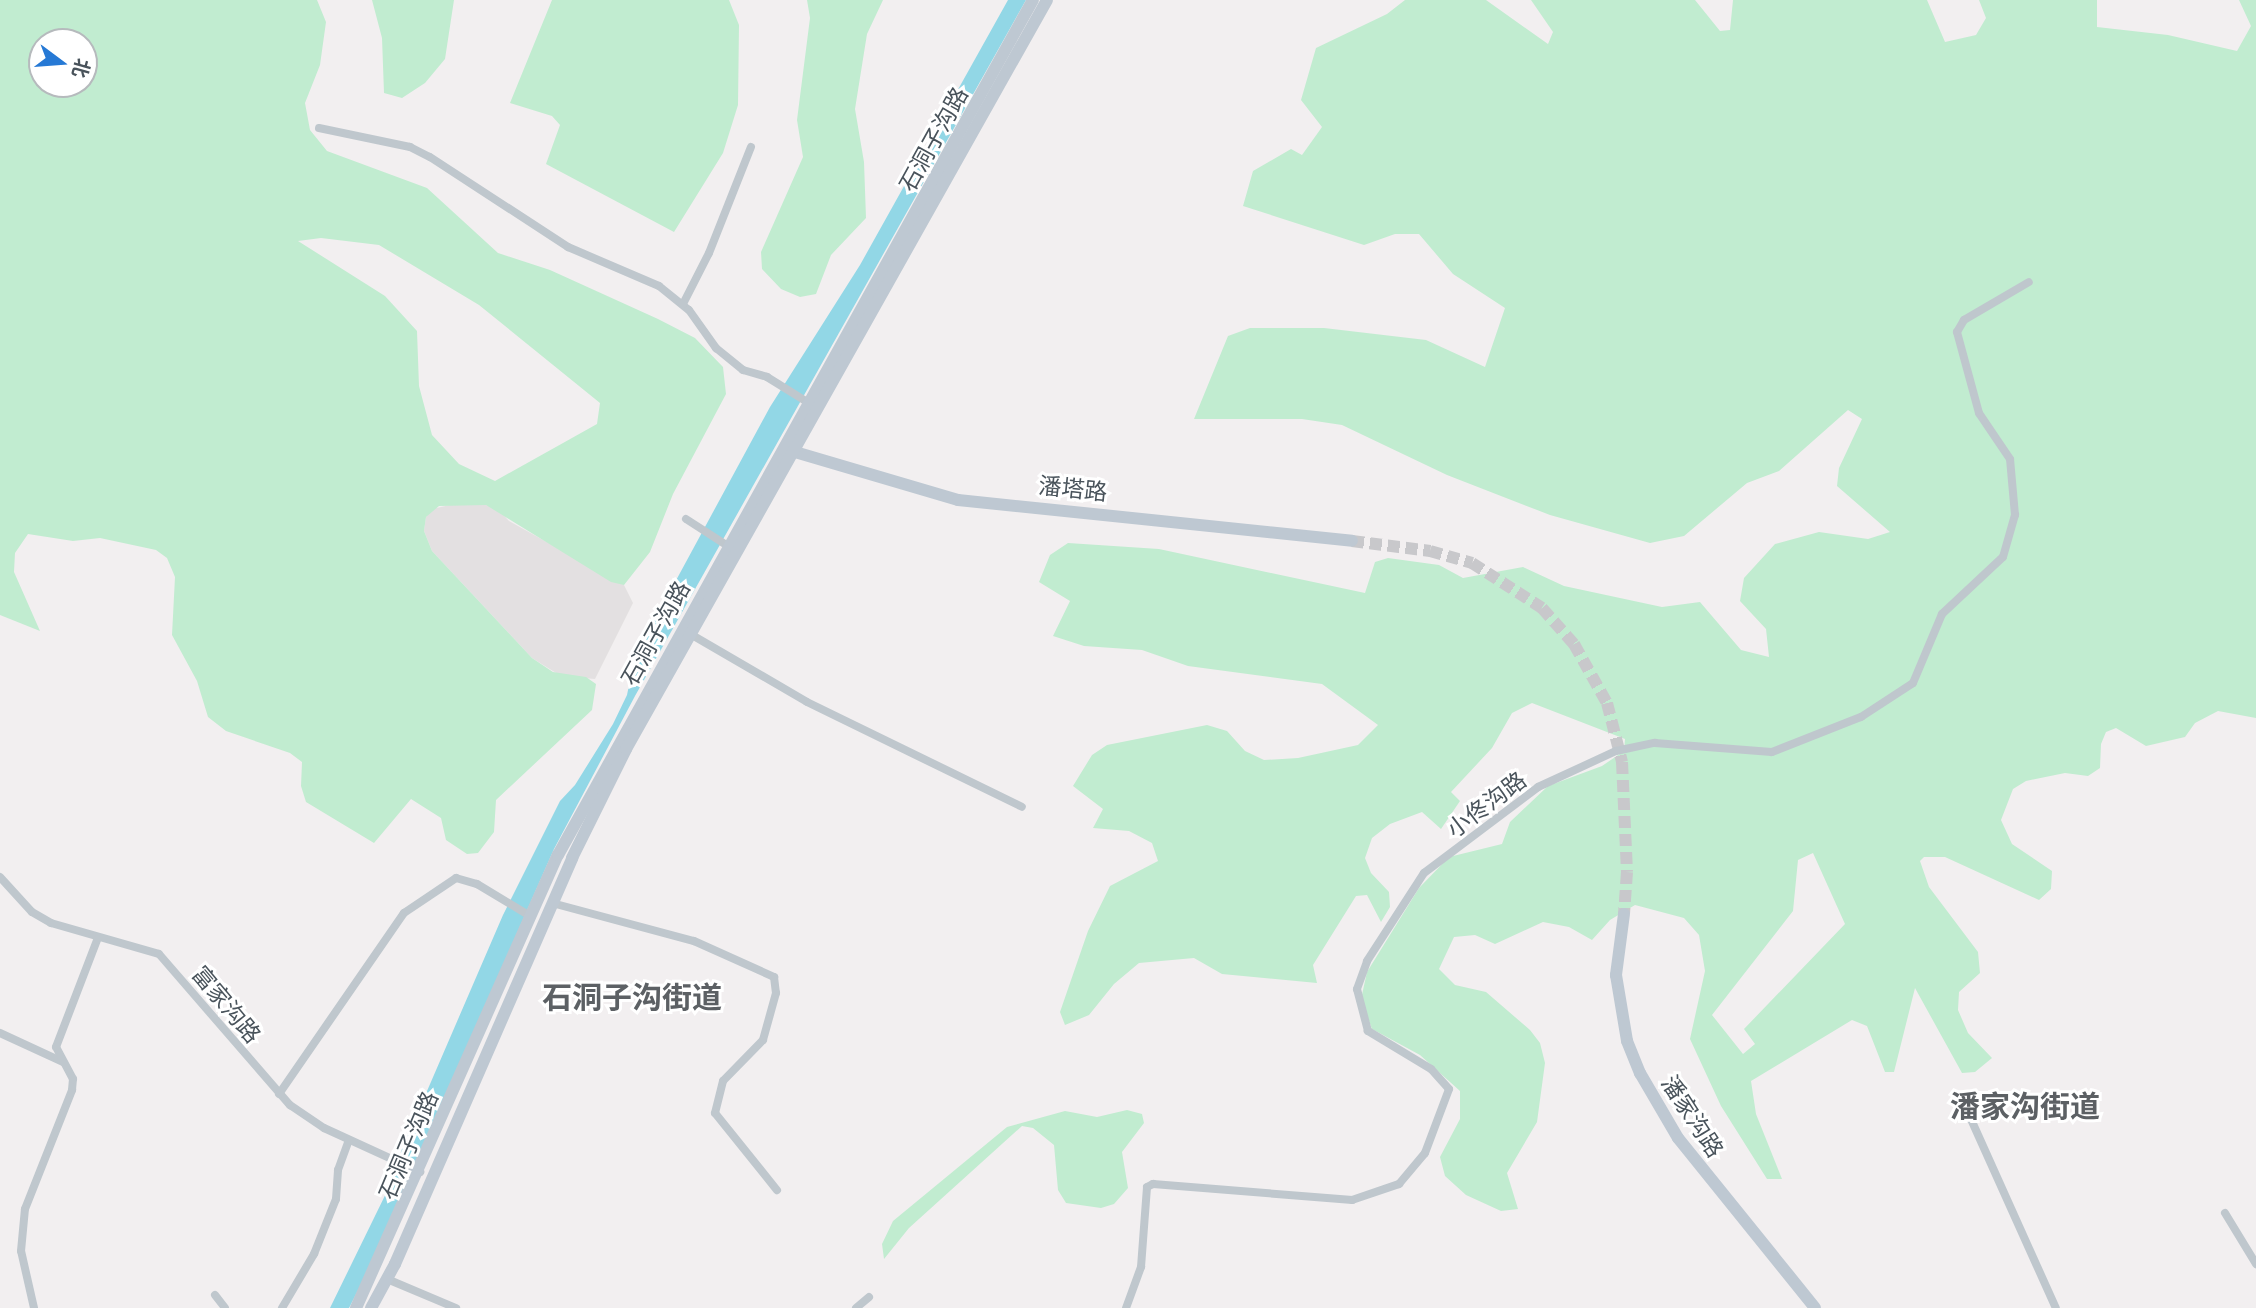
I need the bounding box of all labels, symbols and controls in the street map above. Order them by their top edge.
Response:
north arrow [28,28,98,98]
text: 北 [68,56,95,81]
street label: 石洞子沟路 [893,82,973,196]
street label: 潘塔路 [1037,471,1109,505]
street label: 石洞子沟路 [615,576,695,690]
street label: 小佟沟路 [1441,765,1531,843]
street label: 富家沟路 [187,960,267,1048]
district label: 石洞子沟街道 [542,978,722,1014]
street label: 潘家沟路 [1656,1070,1730,1162]
street label: 石洞子沟路 [373,1087,443,1203]
district label: 潘家沟街道 [1950,1087,2100,1123]

